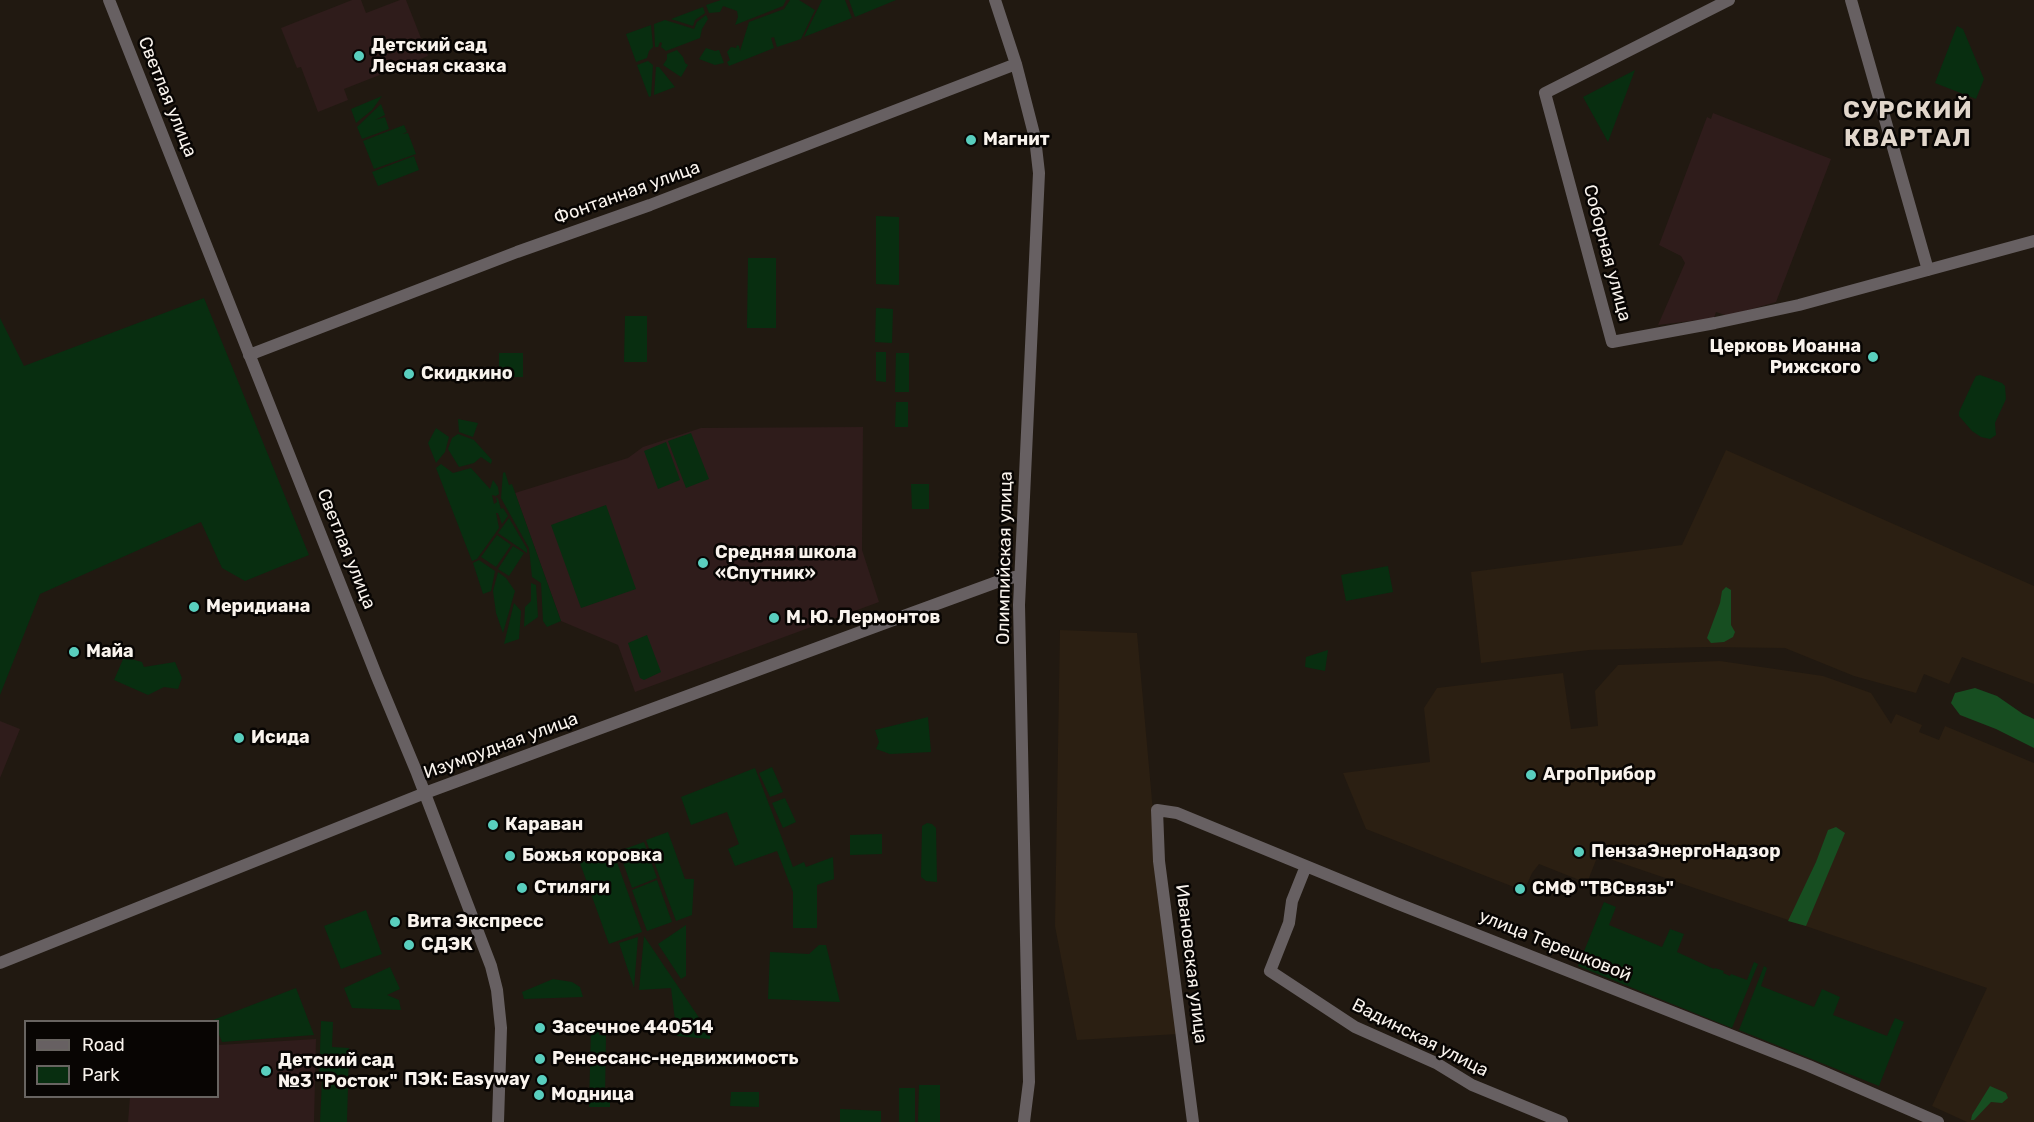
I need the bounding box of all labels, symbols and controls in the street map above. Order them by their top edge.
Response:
street label: Светлая улица [133,34,201,160]
place label: Детский сад Лесная сказка [371,35,507,78]
marker: Детский сад Лесная сказка [352,49,366,63]
district label: СУРСКИЙ КВАРТАЛ [1843,97,1973,153]
place label: Магнит [983,129,1050,151]
marker: Магнит [964,133,978,147]
street label: Фонтанная улица [551,157,703,229]
street label: Соборная улица [1578,182,1636,324]
place label: Церковь Иоанна Рижского [1709,336,1861,378]
marker: Церковь Иоанна Рижского [1866,350,1880,364]
place label: Скидкино [421,363,513,385]
marker: Скидкино [402,367,416,381]
street label: Олимпийская улица [993,471,1017,645]
street label: Светлая улица [312,486,380,612]
place label: Средняя школа «Спутник» [715,542,857,584]
marker: Средняя школа «Спутник» [696,556,710,570]
place label: Меридиана [206,596,310,618]
marker: Меридиана [187,600,201,614]
place label: М. Ю. Лермонтов [786,607,940,629]
marker: М. Ю. Лермонтов [767,611,781,625]
place label: Майа [86,641,134,663]
marker: Майа [67,645,81,659]
street label: Изумрудная улица [421,708,581,784]
place label: Исида [251,727,310,749]
marker: Исида [232,731,246,745]
place label: АгроПрибор [1543,764,1656,786]
marker: АгроПрибор [1524,768,1538,782]
place label: Караван [505,814,583,836]
marker: Караван [486,818,500,832]
place label: ПензаЭнергоНадзор [1591,841,1781,863]
place label: Божья коровка [522,845,662,867]
marker: ПензаЭнергоНадзор [1572,845,1586,859]
marker: Божья коровка [503,849,517,863]
place label: Стиляги [534,877,610,899]
place label: СМФ "ТВСвязь" [1532,878,1674,900]
marker: Стиляги [515,881,529,895]
marker: СМФ "ТВСвязь" [1513,882,1527,896]
street label: Ивановская улица [1171,883,1211,1045]
street label: улица Терешковой [1476,906,1634,986]
place label: Вита Экспресс [407,911,544,933]
marker: Вита Экспресс [388,915,402,929]
place label: СДЭК [421,934,473,956]
marker: СДЭК [402,938,416,952]
street label: Вадинская улица [1348,994,1492,1082]
place label: Засечное 440514 [552,1017,713,1039]
legend [24,1020,219,1098]
marker: Засечное 440514 [533,1021,547,1035]
text: Road [82,1034,125,1056]
place label: Ренессанс-недвижимость [552,1048,798,1070]
place label: Детский сад №3 "Росток" [278,1050,398,1092]
marker: Ренессанс-недвижимость [533,1052,547,1066]
text: Park [82,1064,119,1086]
marker: Детский сад №3 "Росток" [259,1064,273,1078]
place label: ПЭК: Easyway [404,1069,530,1091]
marker: ПЭК: Easyway [535,1073,549,1087]
place label: Модница [551,1084,634,1106]
marker: Модница [532,1088,546,1102]

